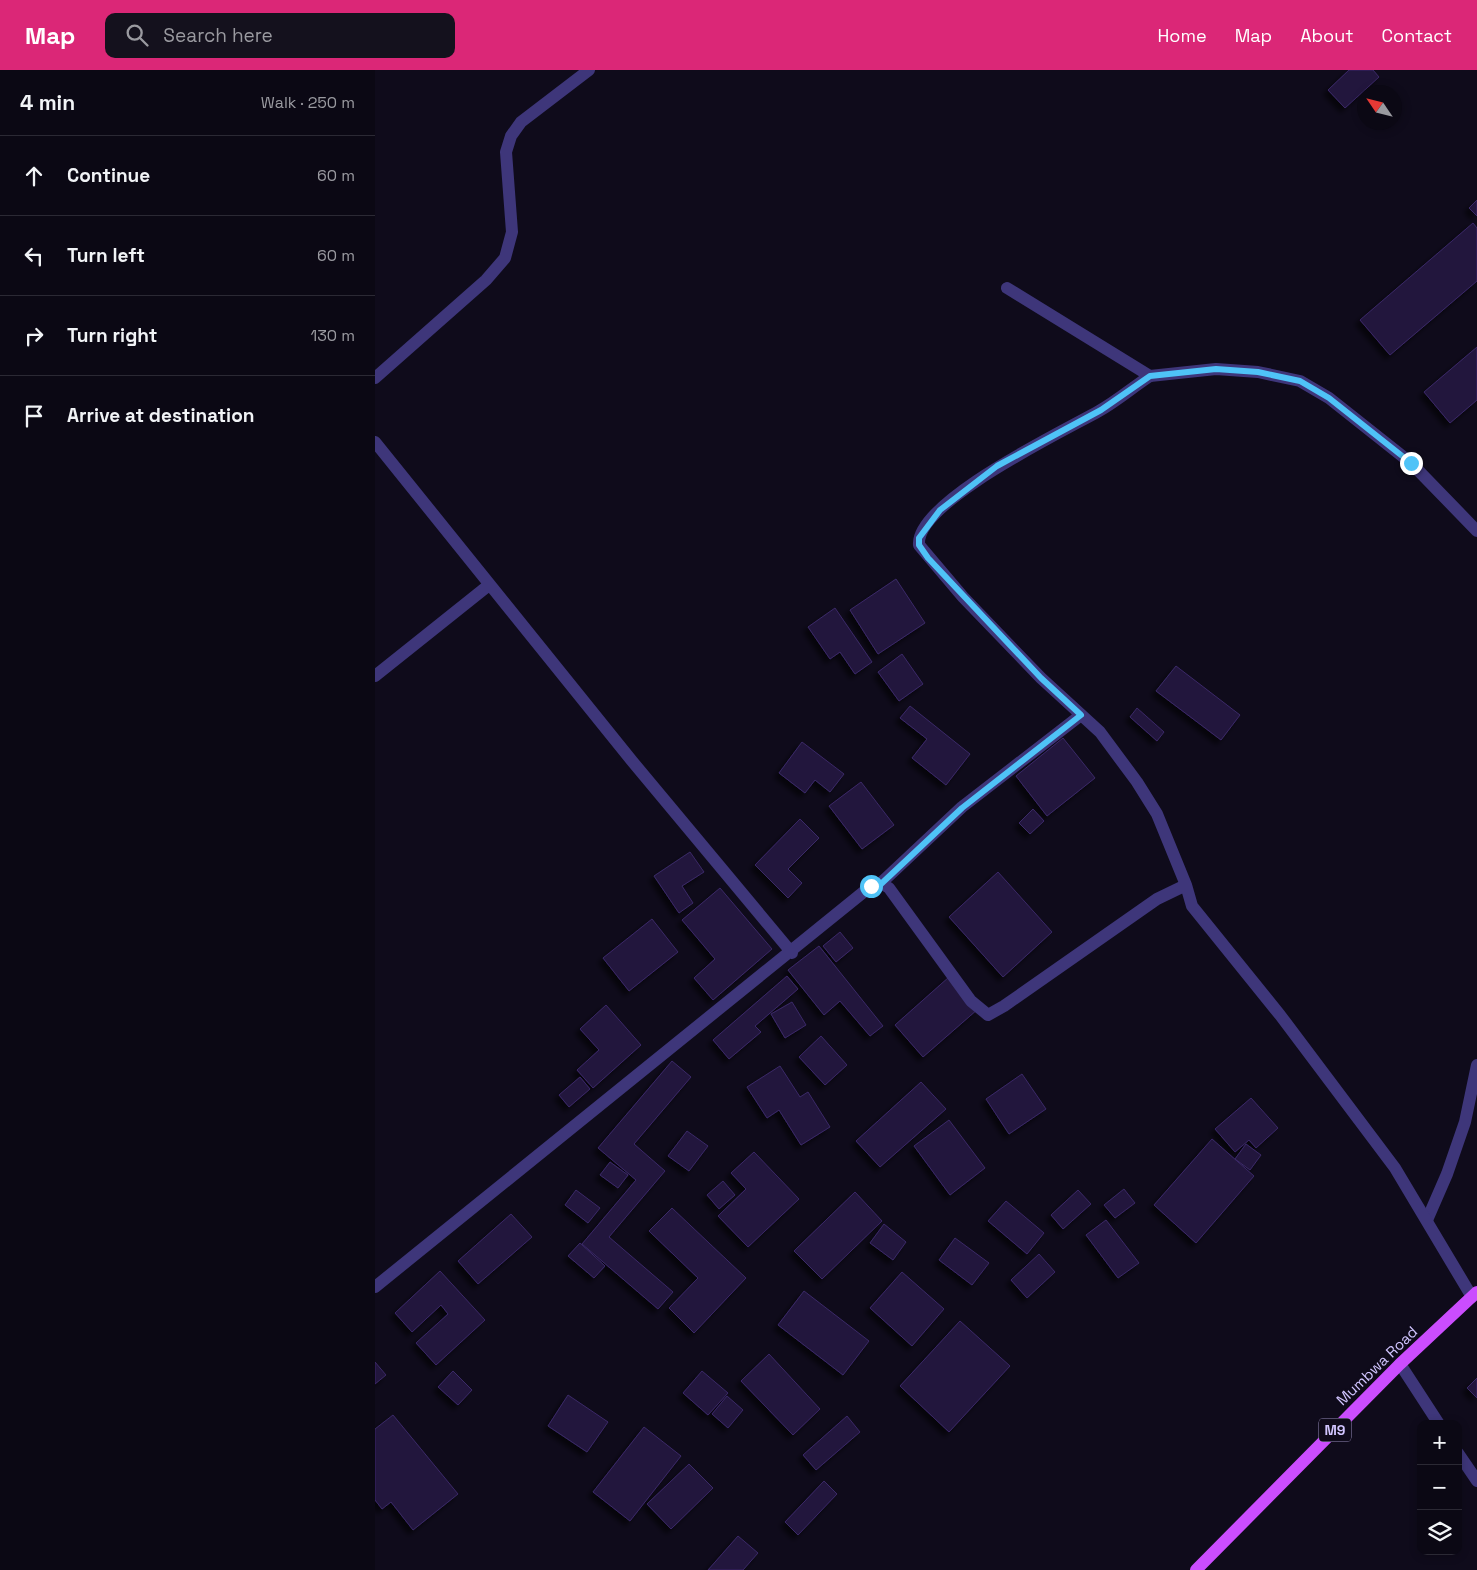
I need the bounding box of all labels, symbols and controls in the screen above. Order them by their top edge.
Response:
search box [105,13,455,58]
text: Map [25,20,75,51]
icon: search [123,21,151,49]
text: Search here [163,23,273,48]
text: Home [1158,24,1207,47]
text: Map [1235,24,1272,47]
text: About [1300,24,1354,47]
text: Contact [1382,24,1452,47]
north arrow [1357,85,1402,130]
text: 4 min [20,89,75,116]
text: Walk · 250 m [261,92,355,113]
icon: ahead [20,162,48,190]
text: Continue [67,163,150,188]
text: 60 m [317,165,355,186]
icon: left [20,242,48,270]
text: Turn left [67,243,145,268]
text: 60 m [317,245,355,266]
icon: right [20,322,48,350]
text: Turn right [67,323,157,348]
text: 130 m [311,325,355,346]
icon: arrive [20,402,48,430]
text: Arrive at destination [67,403,255,428]
route end [1400,452,1423,475]
route start [860,875,883,898]
street label: Mumbwa Road [1332,1322,1421,1409]
road number: M9 [1319,1418,1351,1442]
map controls [1417,1420,1462,1555]
button: + [1417,1420,1462,1465]
button: − [1417,1465,1462,1510]
button: layers [1417,1510,1462,1555]

